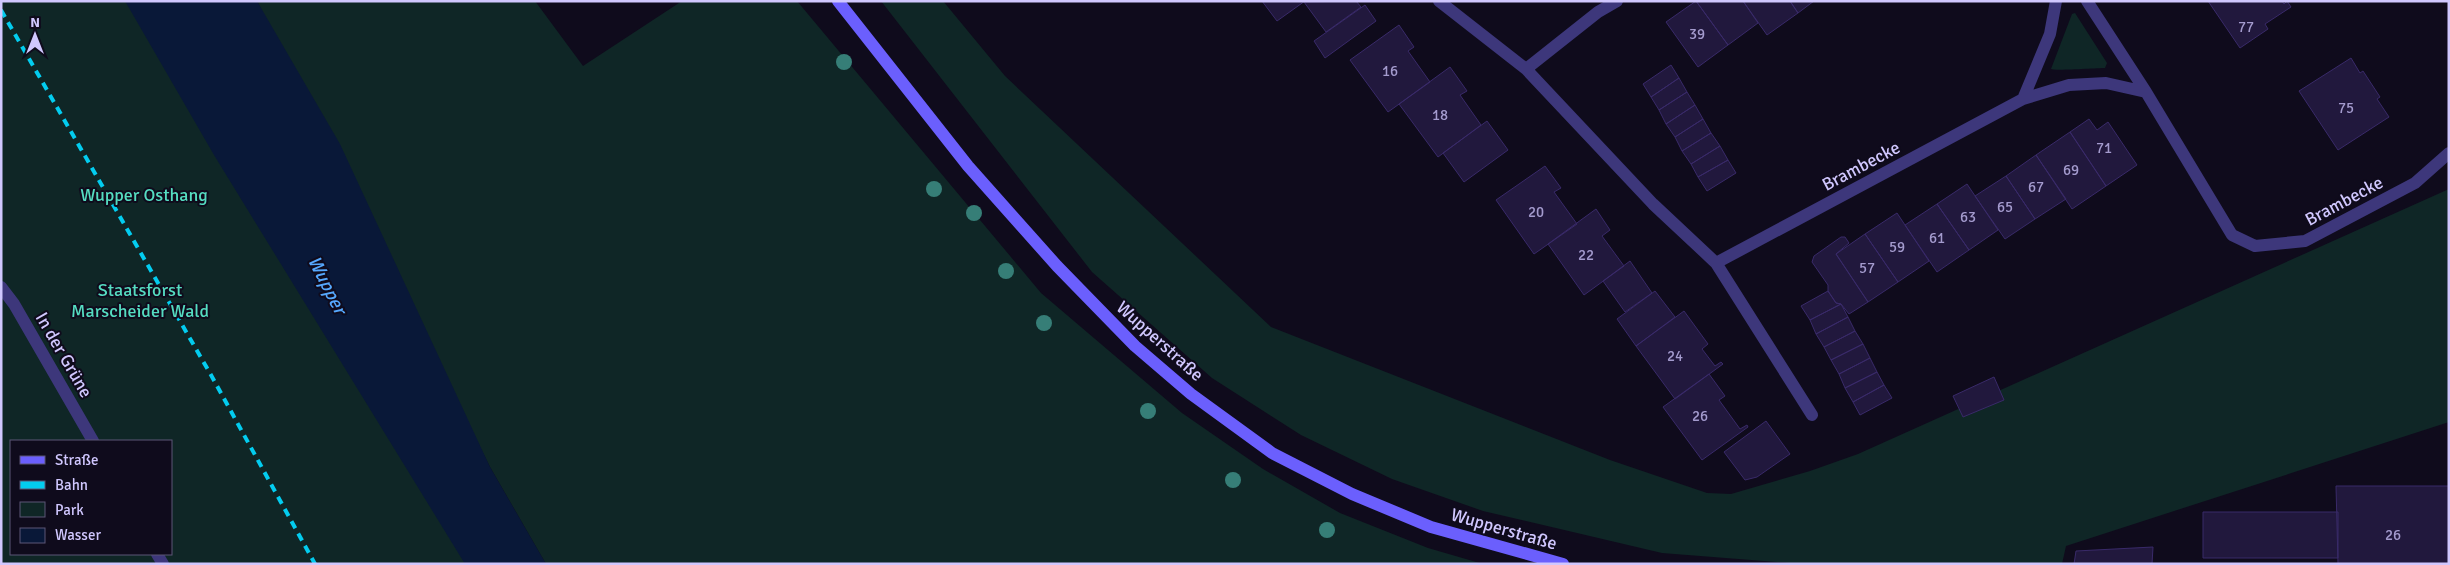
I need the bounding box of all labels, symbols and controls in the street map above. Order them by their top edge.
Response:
north arrow [10,10,60,60]
text: N [30,14,40,31]
house number: 77 [2238,18,2254,36]
house number: 39 [1689,25,1705,43]
house number: 16 [1382,62,1398,80]
house number: 75 [2338,99,2354,117]
house number: 18 [1432,106,1448,124]
street label: Brambecke [1818,136,1904,196]
house number: 71 [2096,139,2112,157]
house number: 69 [2063,161,2079,179]
street label: Brambecke [2301,171,2387,231]
house number: 67 [2028,178,2044,196]
park label: Wupper Osthang [80,184,208,206]
house number: 65 [1997,198,2013,216]
house number: 20 [1528,203,1544,221]
house number: 63 [1960,208,1976,226]
house number: 61 [1929,229,1945,247]
house number: 59 [1889,238,1905,256]
house number: 22 [1578,246,1594,264]
water label: Wupper [302,252,353,321]
house number: 57 [1859,259,1875,277]
park label: Staatsforst Marscheider Wald [71,279,209,322]
street label: Wupperstraße [1112,296,1208,386]
street label: In der Grüne [31,308,97,402]
house number: 24 [1667,347,1683,365]
house number: 26 [1692,407,1708,425]
legend [10,440,172,555]
text: Straße [55,451,99,469]
text: Bahn [55,476,88,494]
text: Park [55,501,84,519]
street label: Wupperstraße [1448,503,1560,555]
text: Wasser [55,526,101,544]
house number: 26 [2385,526,2401,544]

